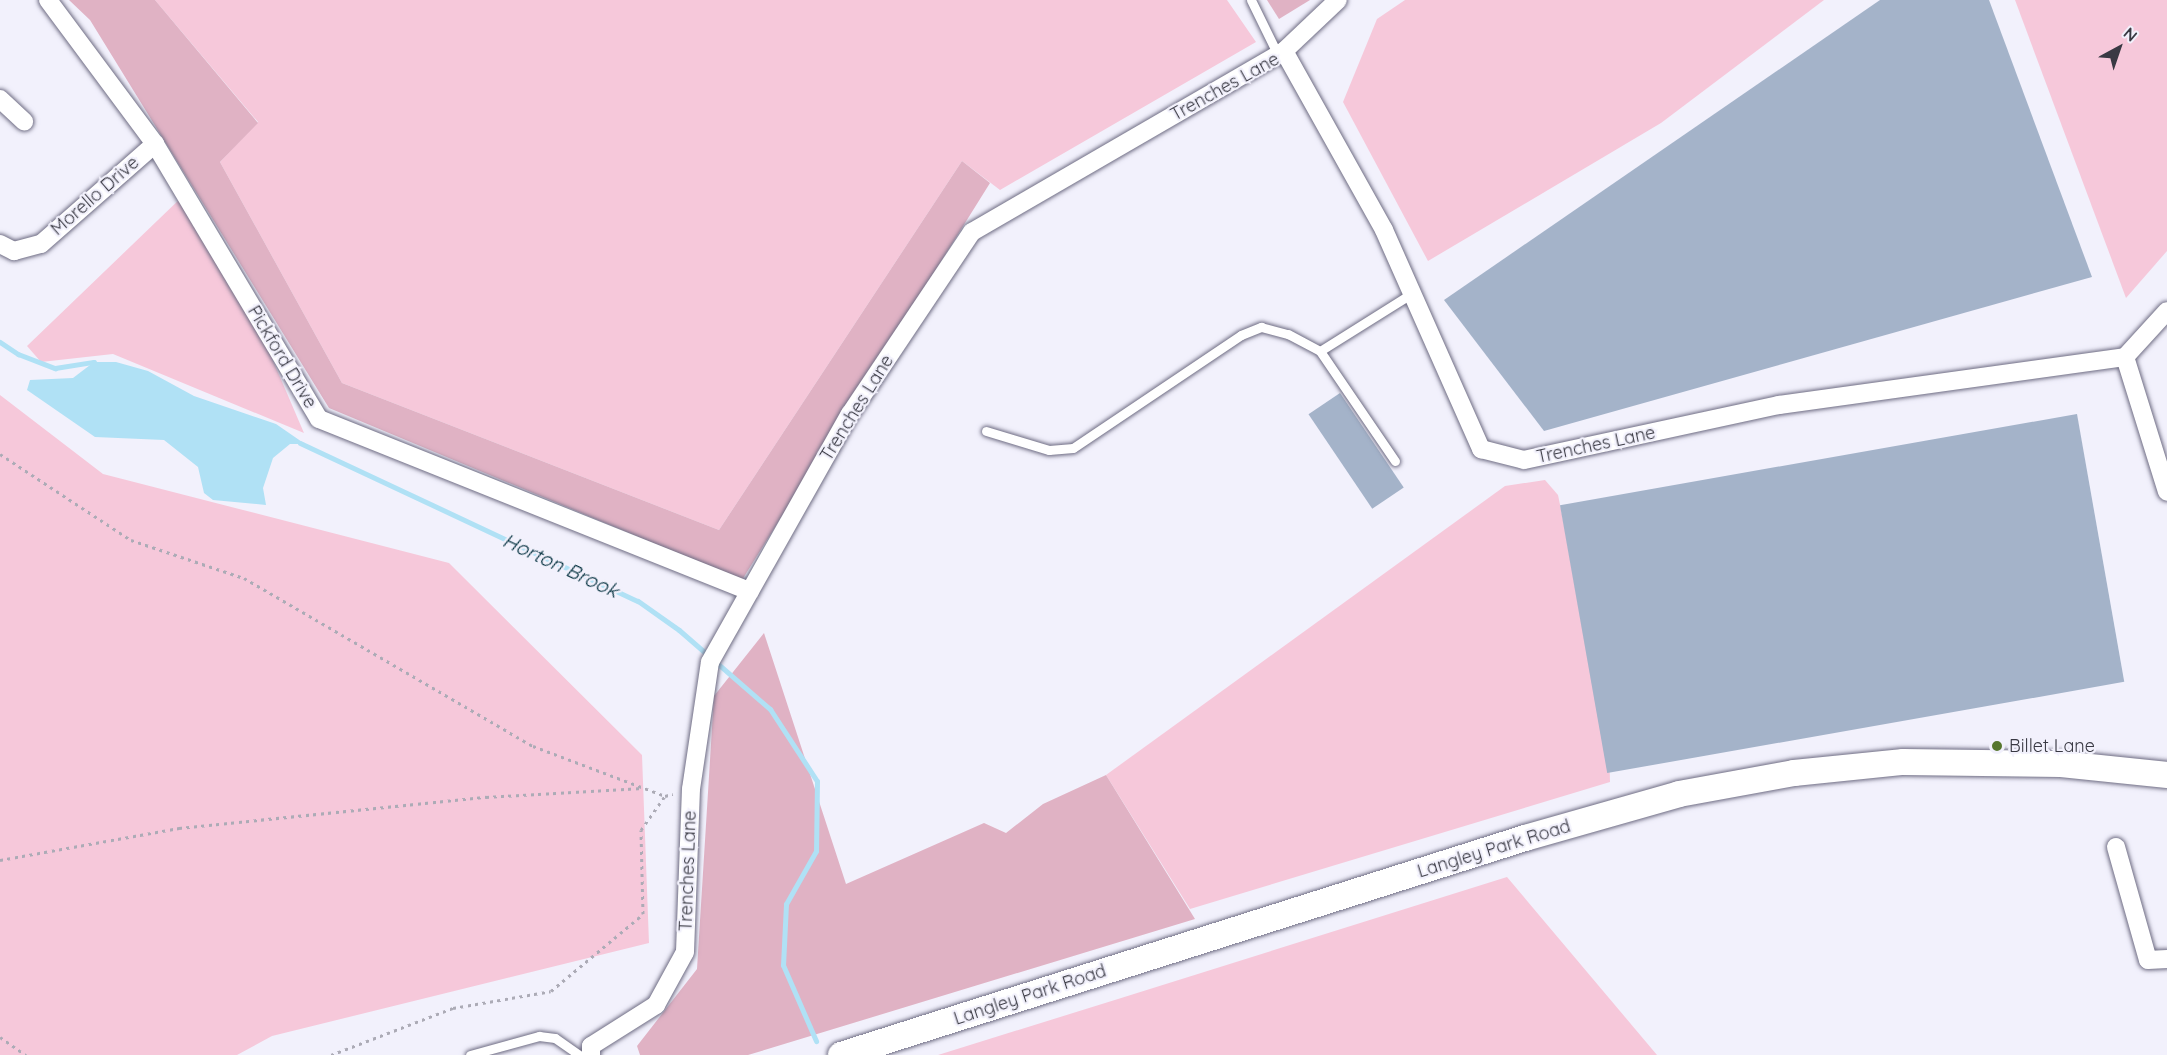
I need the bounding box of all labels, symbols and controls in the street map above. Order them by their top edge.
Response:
north arrow [2089,18,2149,78]
text: N [2120,23,2141,46]
street label: Trenches Lane [1167,48,1283,126]
street label: Morello Drive [47,152,143,240]
street label: Pickford Drive [243,302,321,412]
street label: Trenches Lane [816,351,898,465]
street label: Trenches Lane [1535,422,1657,468]
water label: Horton Brook [499,528,623,602]
place label: Billet Lane [2009,735,2095,757]
marker: Billet Lane [1990,739,2004,753]
street label: Trenches Lane [675,810,701,932]
street label: Langley Park Road [1415,815,1573,883]
street label: Langley Park Road [951,960,1109,1030]

